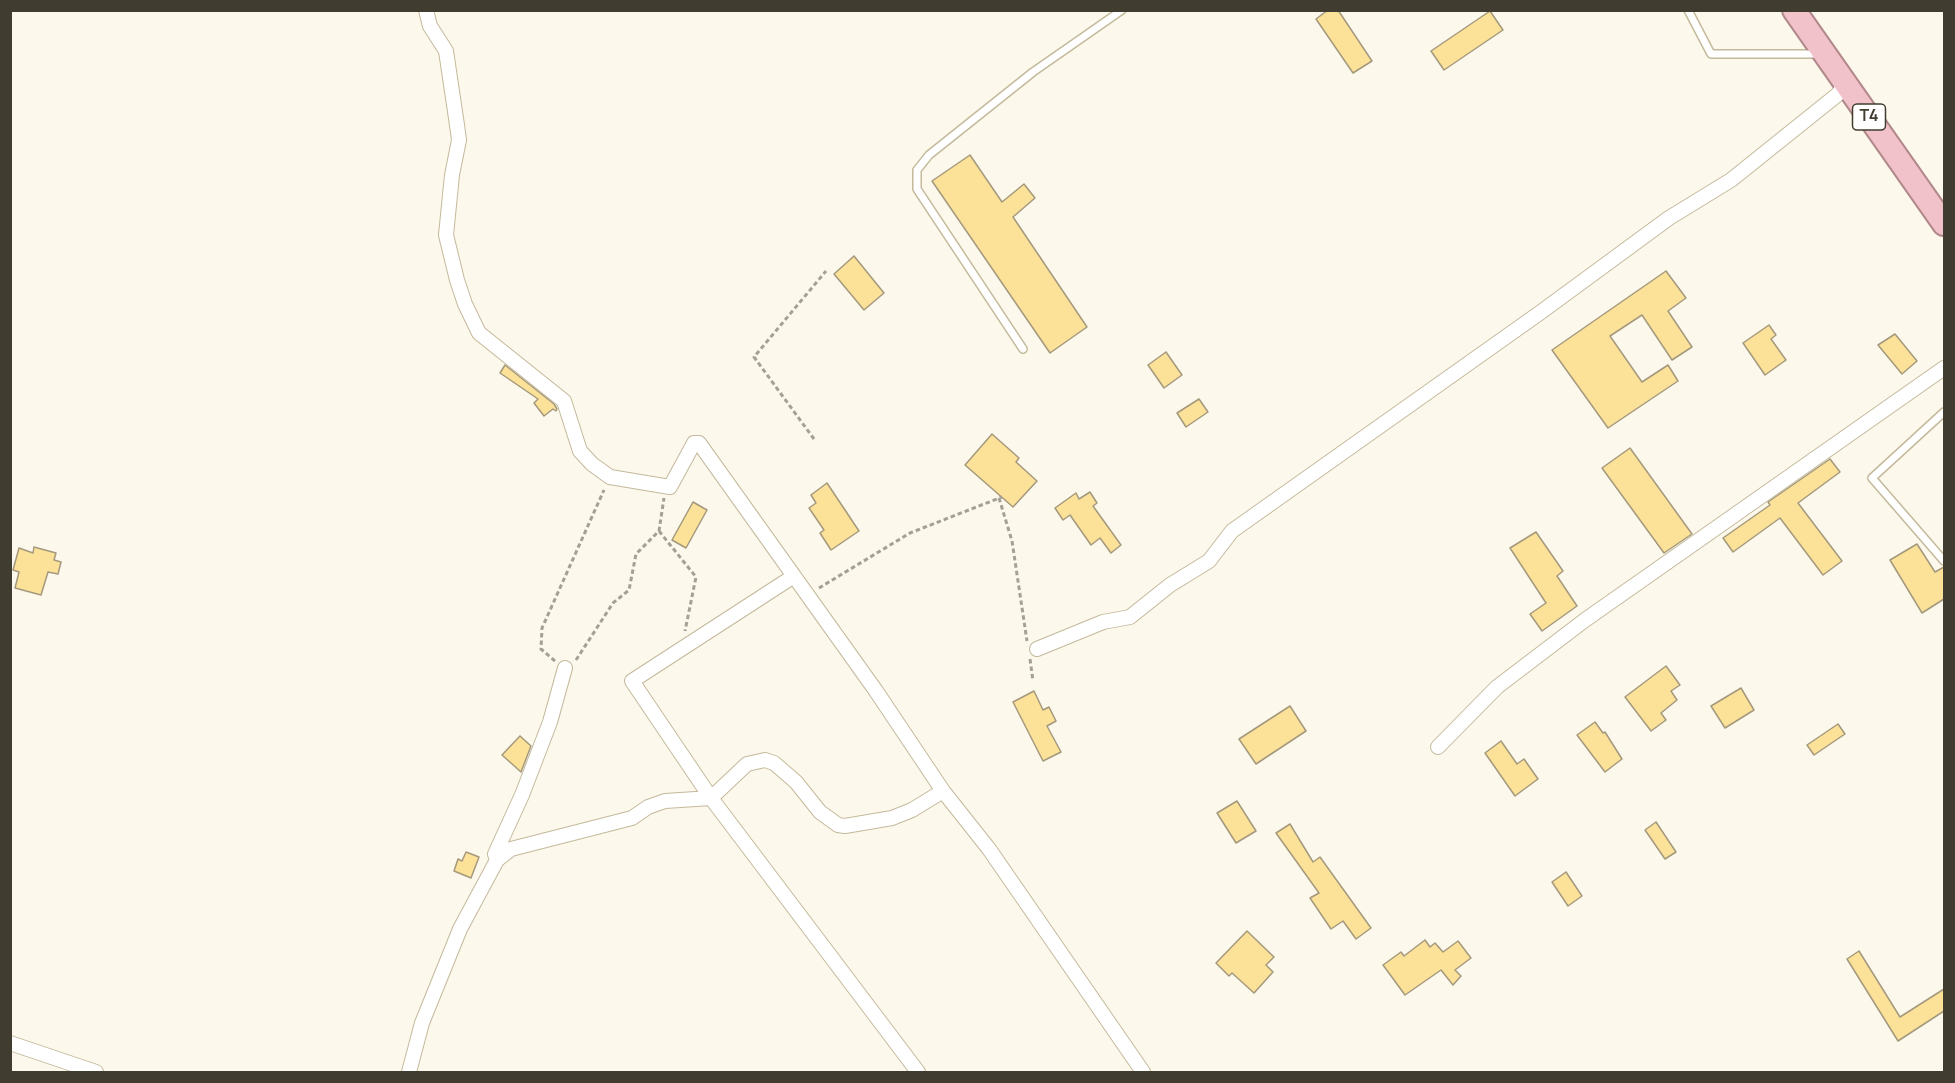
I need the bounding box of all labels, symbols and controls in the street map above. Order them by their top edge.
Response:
road number: T4 [1852,104,1886,130]

